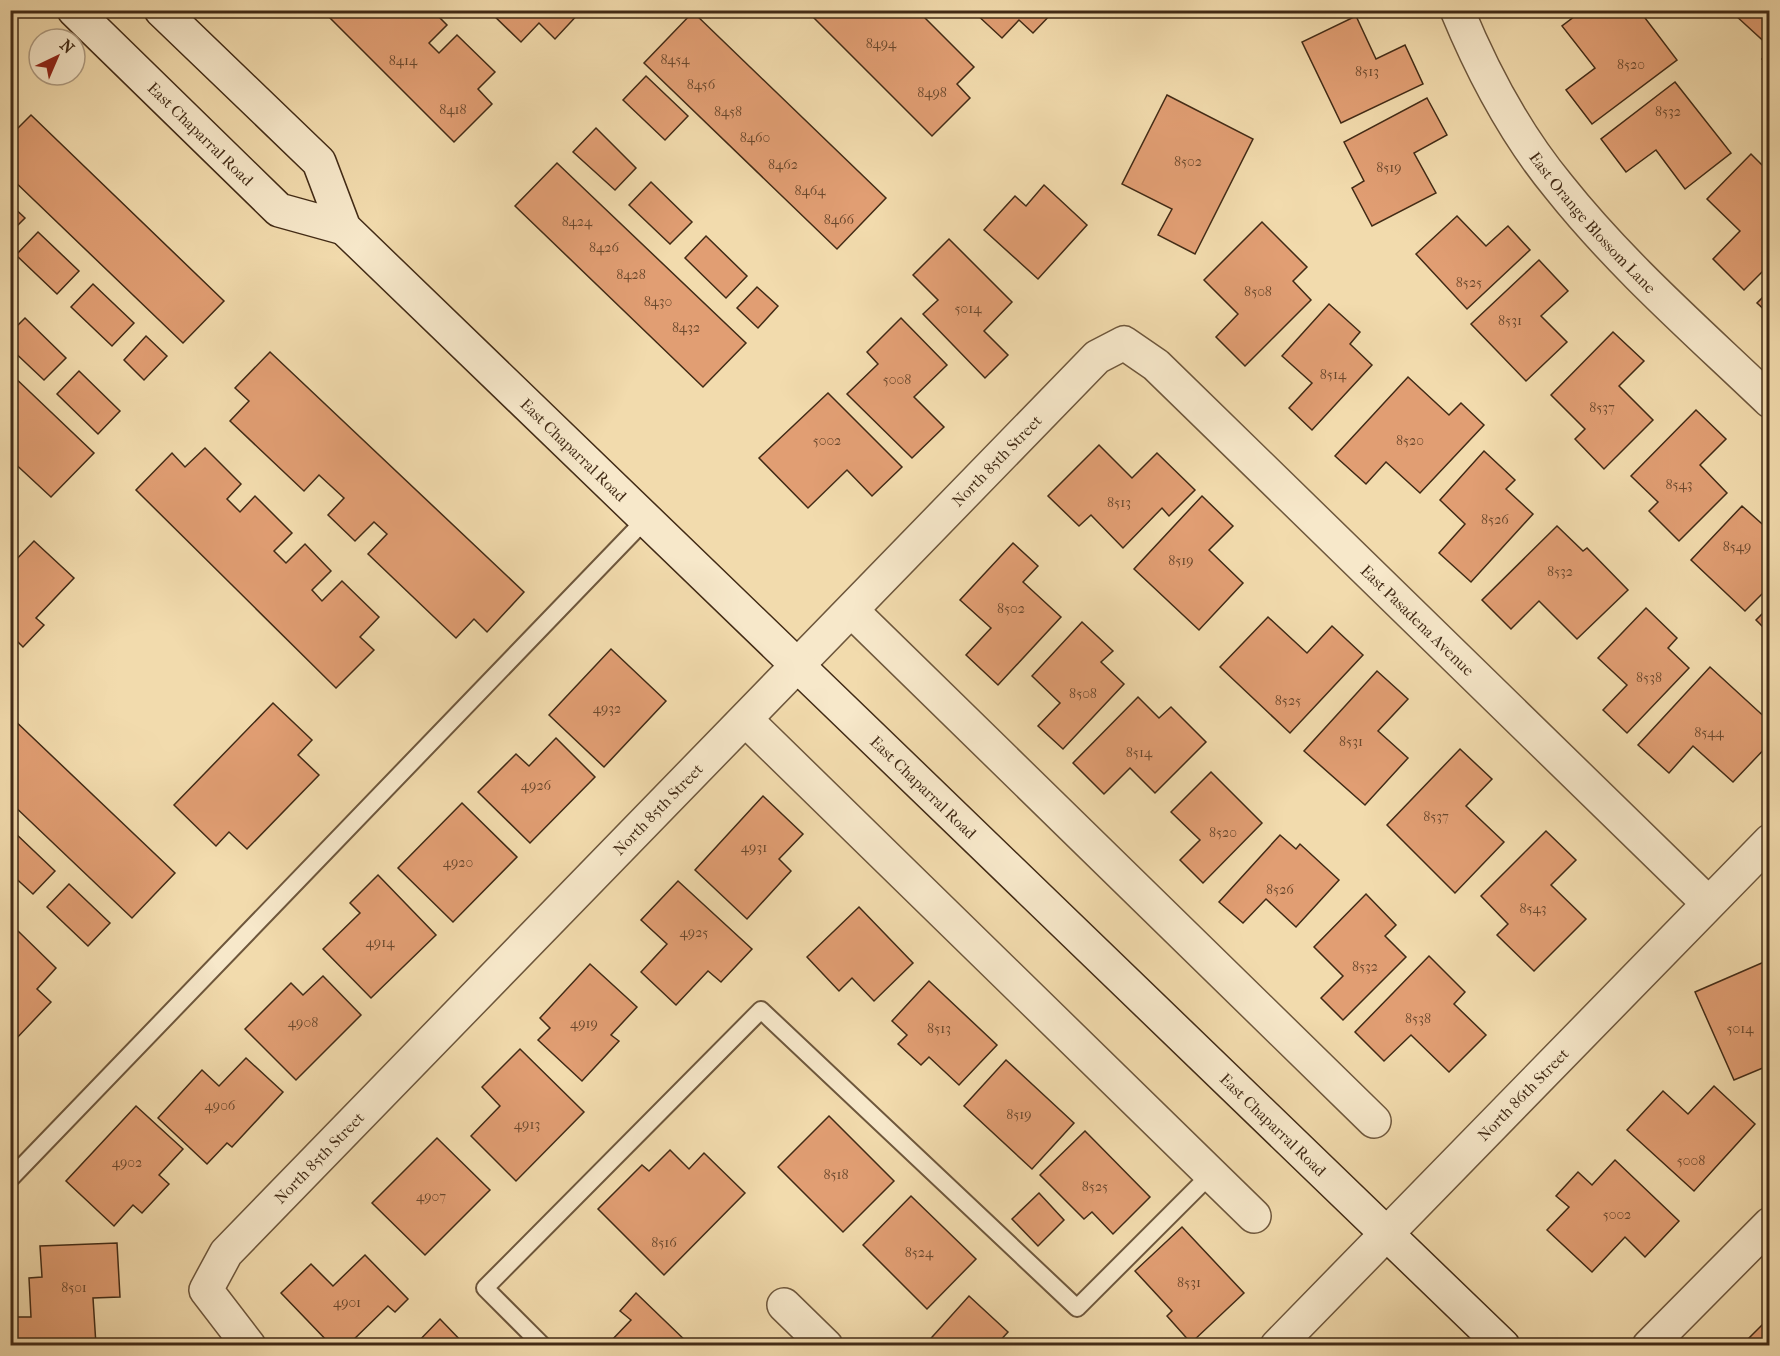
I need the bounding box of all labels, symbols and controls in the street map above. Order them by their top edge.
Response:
north arrow [27,27,87,87]
house number: 8494 [866,35,897,52]
text: N [56,36,79,58]
house number: 8454 [660,51,690,68]
house number: 8414 [389,52,418,69]
house number: 8520 [1617,56,1645,73]
house number: 8513 [1355,63,1379,80]
house number: 8456 [687,76,716,93]
street label: East Chaparral Road [144,78,258,189]
house number: 8498 [917,84,947,101]
house number: 8418 [439,101,467,118]
house number: 8458 [714,103,742,120]
house number: 8532 [1655,103,1681,120]
house number: 8460 [740,129,770,146]
street label: East Orange Blossom Lane [1526,148,1660,297]
house number: 8502 [1174,153,1202,170]
house number: 8462 [768,156,798,173]
house number: 8519 [1376,159,1402,176]
house number: 8464 [794,182,826,199]
house number: 8466 [824,211,855,228]
house number: 8424 [562,213,593,230]
house number: 8426 [589,239,619,256]
house number: 8428 [616,266,646,283]
house number: 8525 [1456,274,1482,291]
house number: 8508 [1244,283,1272,300]
house number: 8430 [644,293,672,310]
house number: 5014 [955,300,982,317]
house number: 8531 [1498,312,1522,329]
house number: 8432 [672,319,700,336]
house number: 8514 [1320,366,1347,383]
house number: 5008 [883,371,911,388]
street label: East Chaparral Road [517,394,631,505]
house number: 8537 [1589,399,1615,416]
street label: North 85th Street [948,410,1045,510]
house number: 5002 [813,432,841,449]
house number: 8520 [1396,432,1424,449]
house number: 8543 [1665,476,1693,493]
house number: 8513 [1107,494,1131,511]
house number: 8526 [1481,511,1509,528]
house number: 8549 [1723,538,1751,555]
house number: 8519 [1168,552,1194,569]
street label: East Pasadena Avenue [1357,561,1478,680]
house number: 8532 [1547,563,1573,580]
house number: 8502 [997,600,1025,617]
house number: 8538 [1636,669,1662,686]
house number: 8508 [1069,685,1097,702]
house number: 8525 [1275,692,1301,709]
house number: 4932 [593,700,621,717]
house number: 8544 [1694,724,1725,741]
street label: East Chaparral Road [867,732,981,843]
house number: 8531 [1339,733,1363,750]
house number: 8514 [1126,744,1153,761]
street label: North 85th Street [609,759,707,859]
house number: 4926 [521,777,552,794]
house number: 8537 [1423,808,1449,825]
house number: 8520 [1209,824,1237,841]
house number: 4931 [741,839,767,856]
house number: 4920 [443,854,473,871]
house number: 8526 [1266,881,1294,898]
house number: 8543 [1519,900,1547,917]
house number: 4925 [680,924,708,941]
house number: 4914 [366,934,395,951]
house number: 8532 [1352,958,1378,975]
house number: 8538 [1405,1010,1431,1027]
house number: 4908 [288,1014,318,1031]
house number: 4919 [570,1015,598,1032]
house number: 8513 [927,1020,951,1037]
house number: 5014 [1727,1020,1754,1037]
street label: North 86th Street [1473,1044,1573,1144]
street label: East Chaparral Road [1216,1069,1330,1180]
house number: 4906 [205,1097,236,1114]
house number: 8519 [1006,1106,1032,1123]
street label: North 85th Street [270,1107,368,1207]
house number: 4913 [514,1116,540,1133]
house number: 5008 [1677,1152,1705,1169]
house number: 4902 [112,1154,142,1171]
house number: 8518 [823,1166,849,1183]
house number: 8525 [1082,1178,1108,1195]
house number: 4907 [416,1188,446,1205]
house number: 5002 [1603,1206,1631,1223]
house number: 8516 [651,1234,677,1251]
house number: 8524 [905,1244,934,1261]
house number: 8531 [1177,1274,1201,1291]
house number: 8501 [61,1279,87,1296]
house number: 4901 [333,1294,361,1311]

